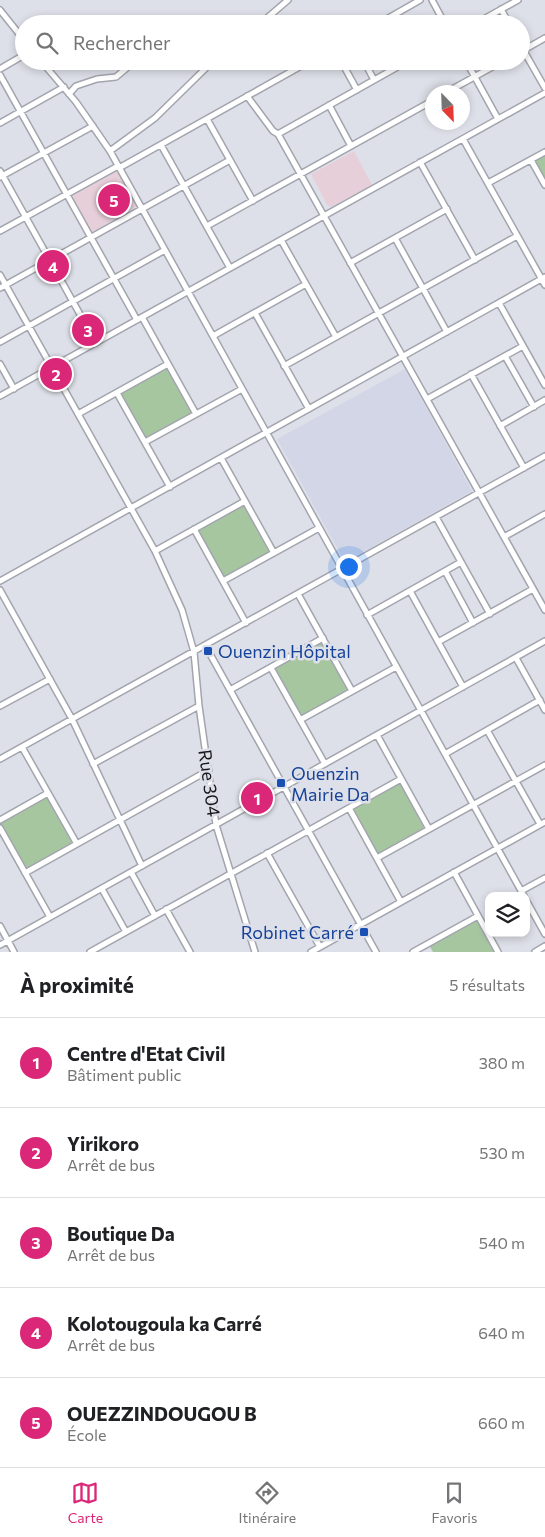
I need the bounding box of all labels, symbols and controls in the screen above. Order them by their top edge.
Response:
search box [15,15,530,70]
icon: search [33,29,61,57]
text: Rechercher [73,31,171,54]
north arrow [425,85,470,130]
pin: 5 [98,181,130,219]
pin: 4 [37,247,69,285]
pin: 3 [72,311,104,349]
pin: 2 [40,355,72,393]
your location [336,554,362,580]
place label: Ouenzin Hôpital [218,640,351,662]
marker: Ouenzin Hôpital [202,645,214,657]
street label: Rue 304 [194,748,226,818]
place label: Ouenzin Mairie Da [291,762,370,805]
marker: Ouenzin Mairie Da [275,777,287,789]
pin: 1 [241,779,273,817]
map controls [485,892,530,937]
button: layers [485,892,530,937]
place label: Robinet Carré [241,921,354,943]
marker: Robinet Carré [358,926,370,938]
text: À proximité [20,972,134,997]
text: 5 résultats [449,975,525,994]
text: Centre d'Etat Civil [67,1042,226,1065]
text: 1 [32,1053,40,1072]
text: 380 m [479,1053,525,1072]
text: Bâtiment public [67,1065,181,1084]
text: Yirikoro [67,1132,139,1155]
text: 2 [31,1143,41,1162]
text: 530 m [479,1143,525,1162]
text: Arrêt de bus [67,1155,155,1174]
text: Boutique Da [67,1222,175,1245]
text: 3 [31,1233,41,1252]
text: 540 m [479,1233,525,1252]
text: Arrêt de bus [67,1245,155,1264]
text: Kolotougoula ka Carré [67,1312,262,1335]
text: 4 [31,1323,41,1342]
text: 640 m [478,1323,525,1342]
text: Arrêt de bus [67,1335,155,1354]
text: OUEZZINDOUGOU B [67,1402,257,1425]
text: 5 [31,1413,41,1432]
text: 660 m [478,1413,525,1432]
text: École [67,1425,106,1444]
tab: Carte [68,1479,103,1526]
tab: Itinéraire [238,1479,296,1526]
tab: Favoris [432,1479,477,1526]

